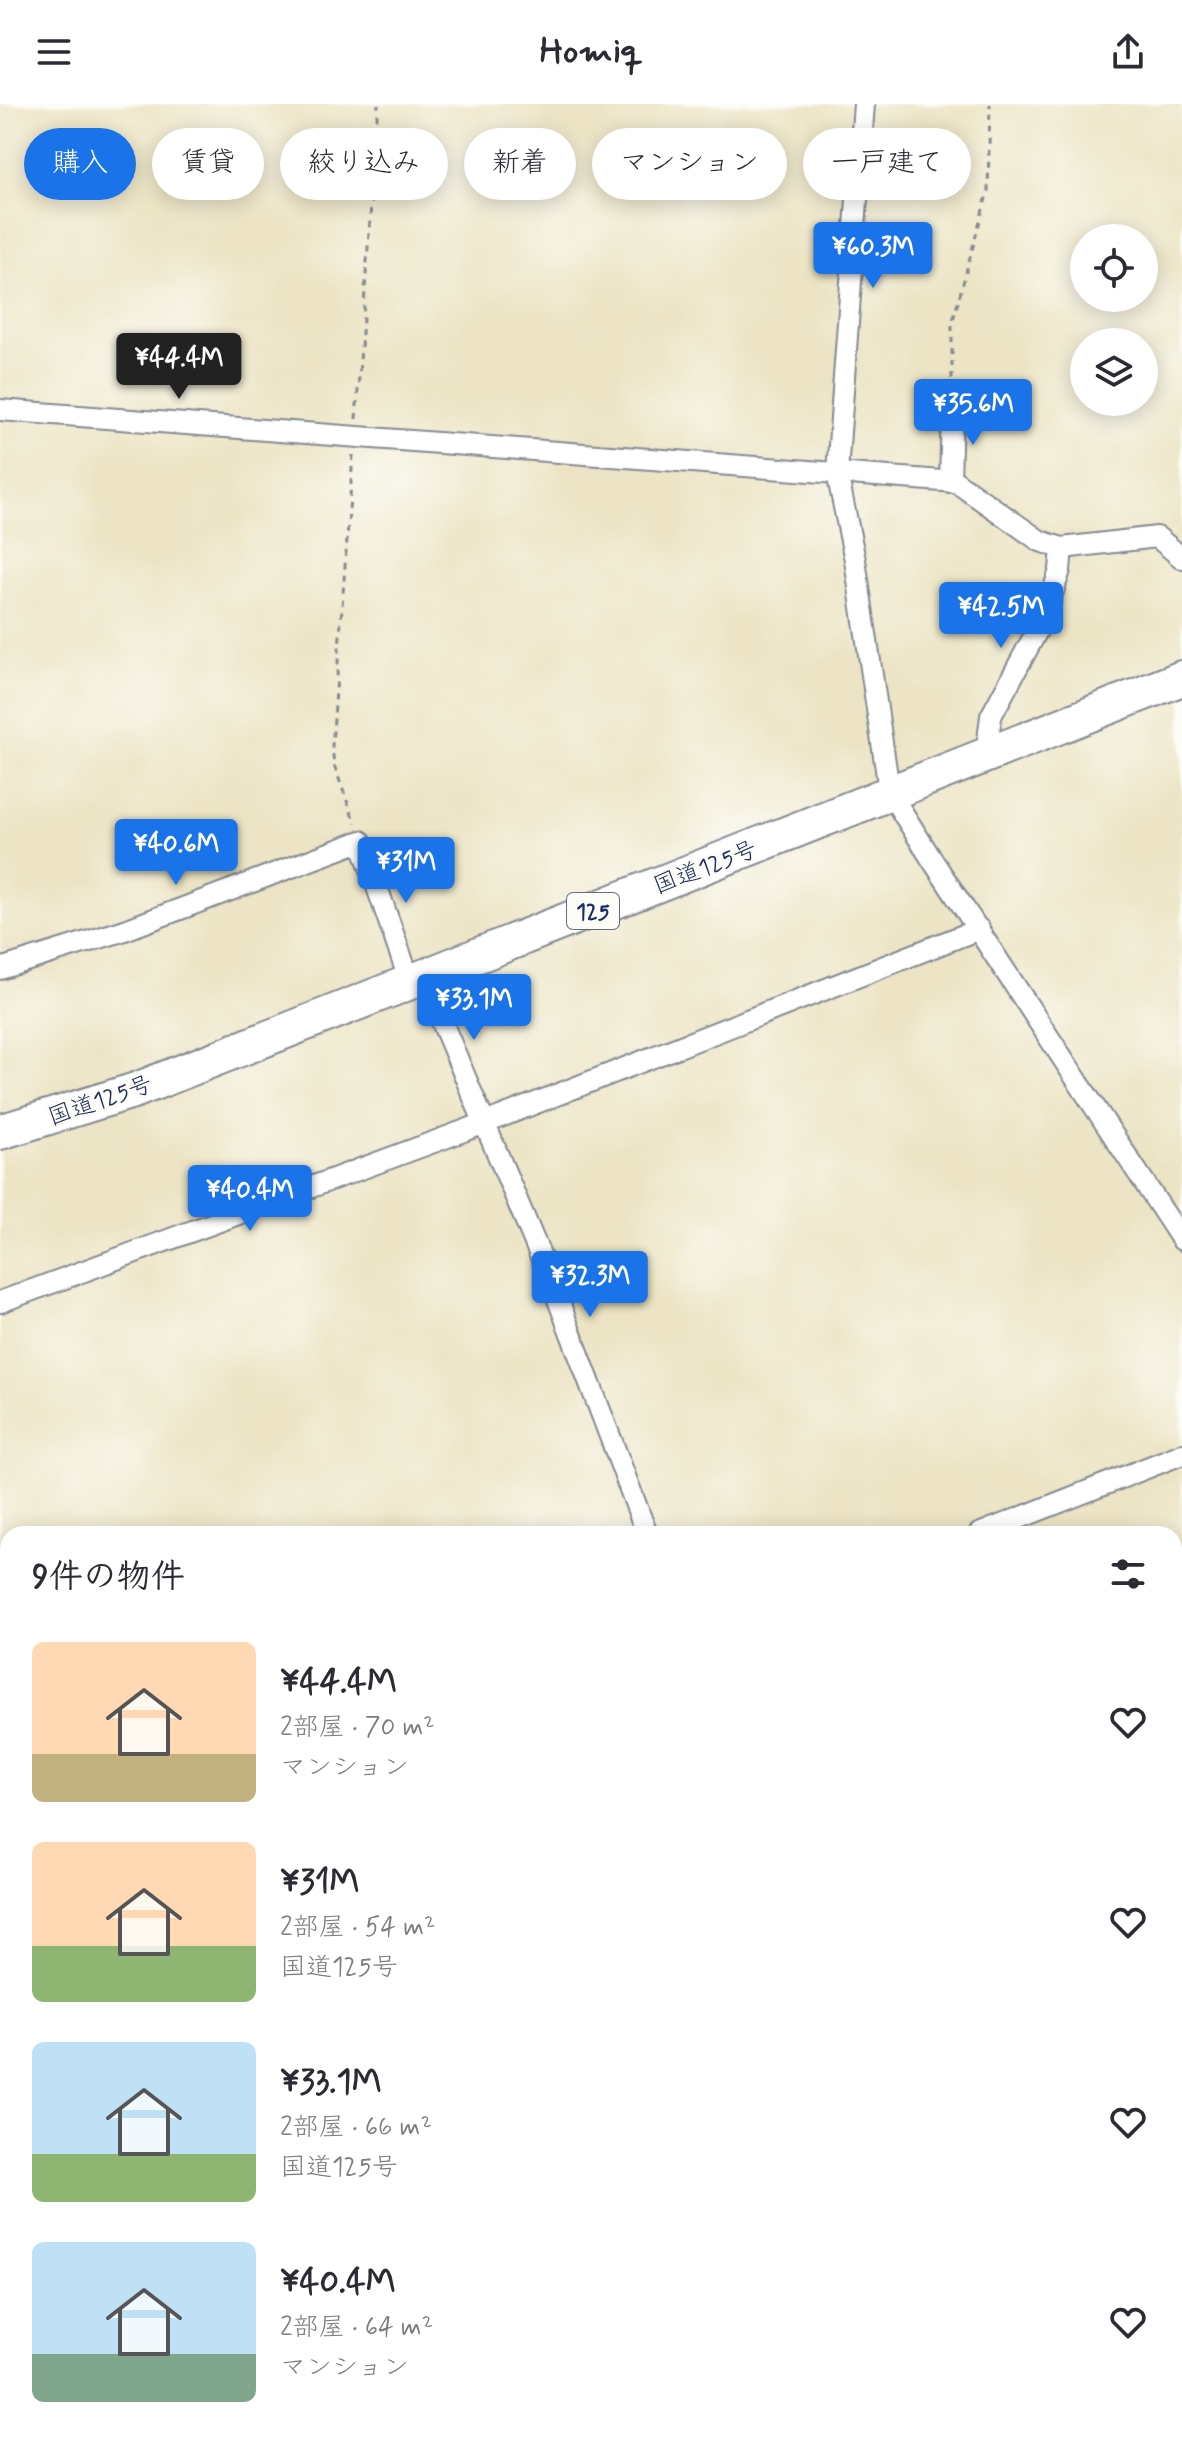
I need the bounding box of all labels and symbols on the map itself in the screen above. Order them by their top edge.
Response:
pin: ¥60.3M [808,222,938,290]
pin: ¥44.4M [114,333,244,401]
pin: ¥35.6M [908,379,1038,447]
pin: ¥42.5M [936,582,1066,650]
pin: ¥40.6M [111,819,241,887]
street label: 国道125号 [649,834,762,902]
pin: ¥31M [359,837,453,905]
road number: 125 [567,893,619,929]
pin: ¥33.1M [409,974,539,1042]
street label: 国道125号 [44,1069,157,1134]
pin: ¥40.4M [185,1165,315,1233]
pin: ¥32.3M [525,1251,655,1319]

